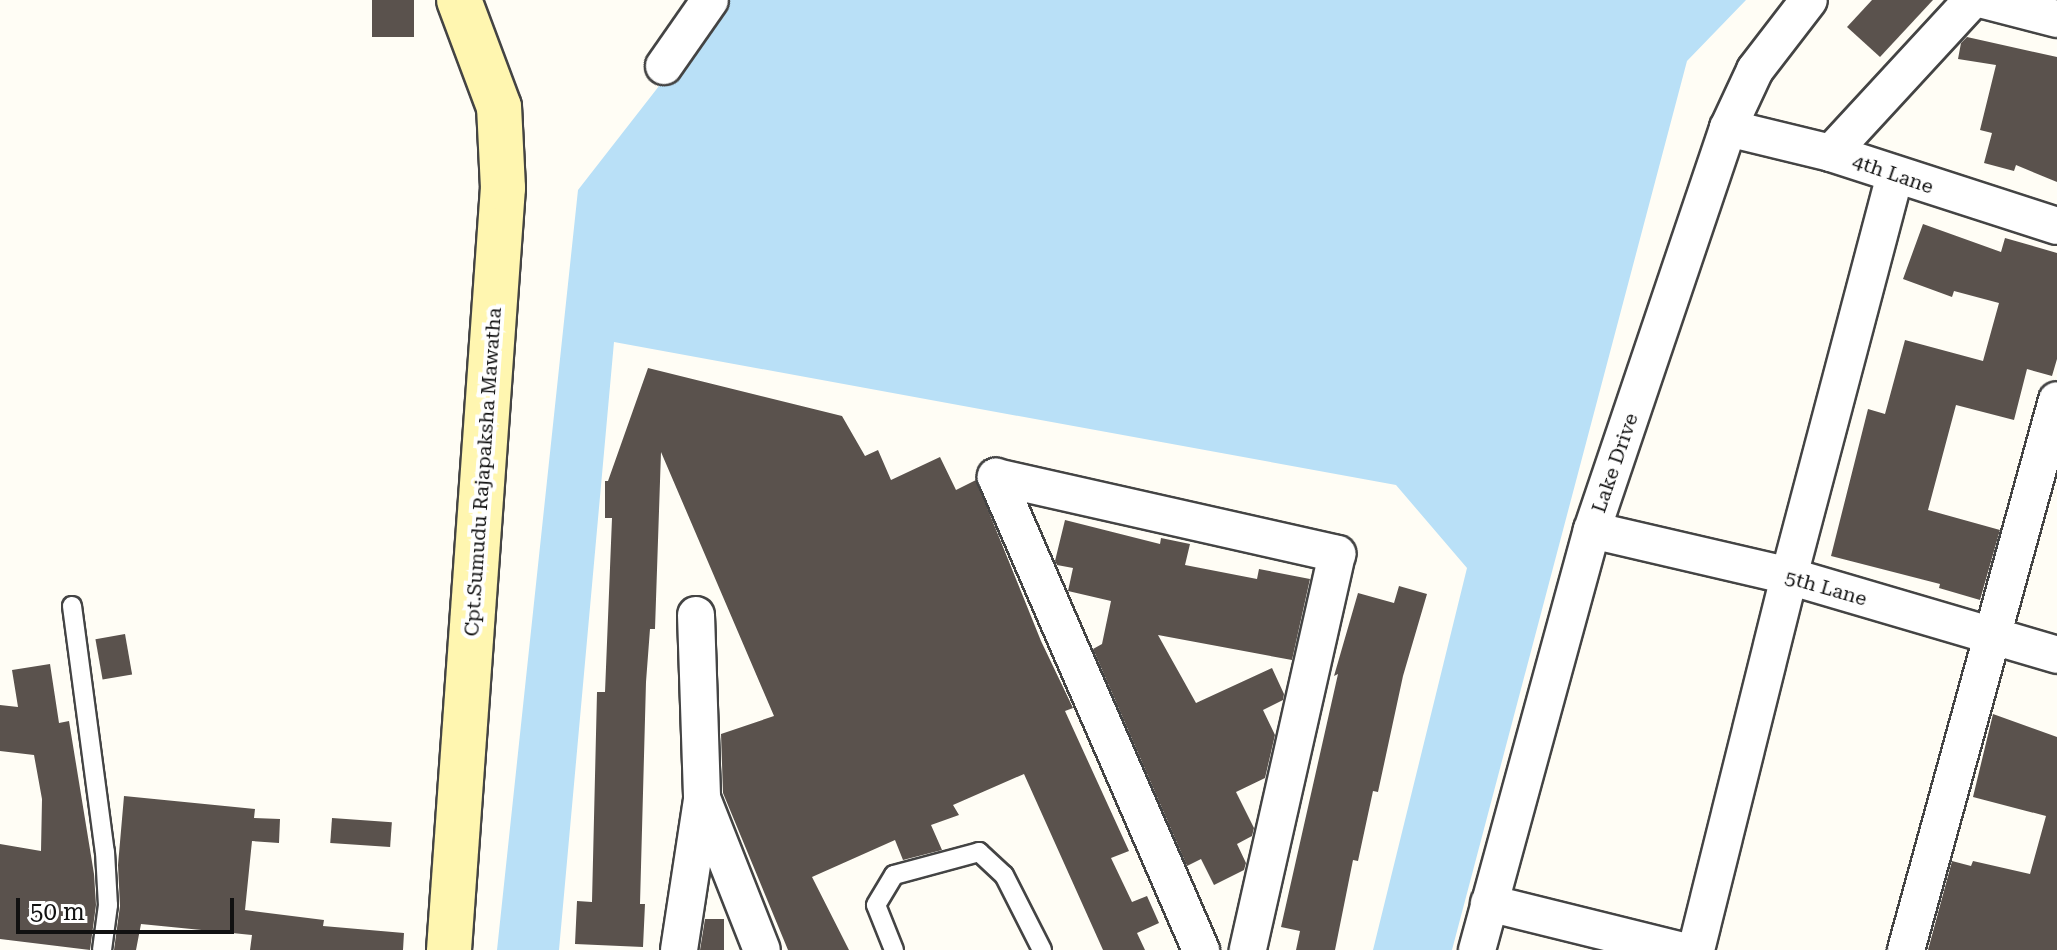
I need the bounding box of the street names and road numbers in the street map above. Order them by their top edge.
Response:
street label: 4th Lane [1849,149,1937,199]
street label: Cpt.Sumudu Rajapaksha Mawatha [460,307,506,637]
street label: Lake Drive [1587,410,1643,516]
street label: 5th Lane [1782,565,1870,611]

